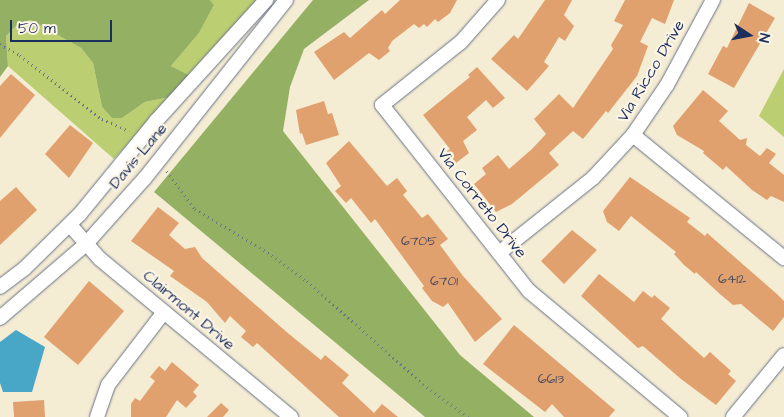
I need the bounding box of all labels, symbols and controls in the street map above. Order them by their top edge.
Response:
scale bar [12,10,115,42]
north arrow [724,10,774,60]
street label: Via Ricco Drive [613,17,689,125]
text: 50 m [18,18,56,39]
text: N [753,32,774,44]
street label: Davis Lane [105,119,171,193]
street label: Via Correto Drive [433,144,531,262]
house number: 6705 [401,233,437,249]
street label: Clairmont Drive [139,266,239,354]
house number: 6412 [718,271,746,287]
house number: 6701 [430,273,458,289]
house number: 6613 [538,371,564,387]

